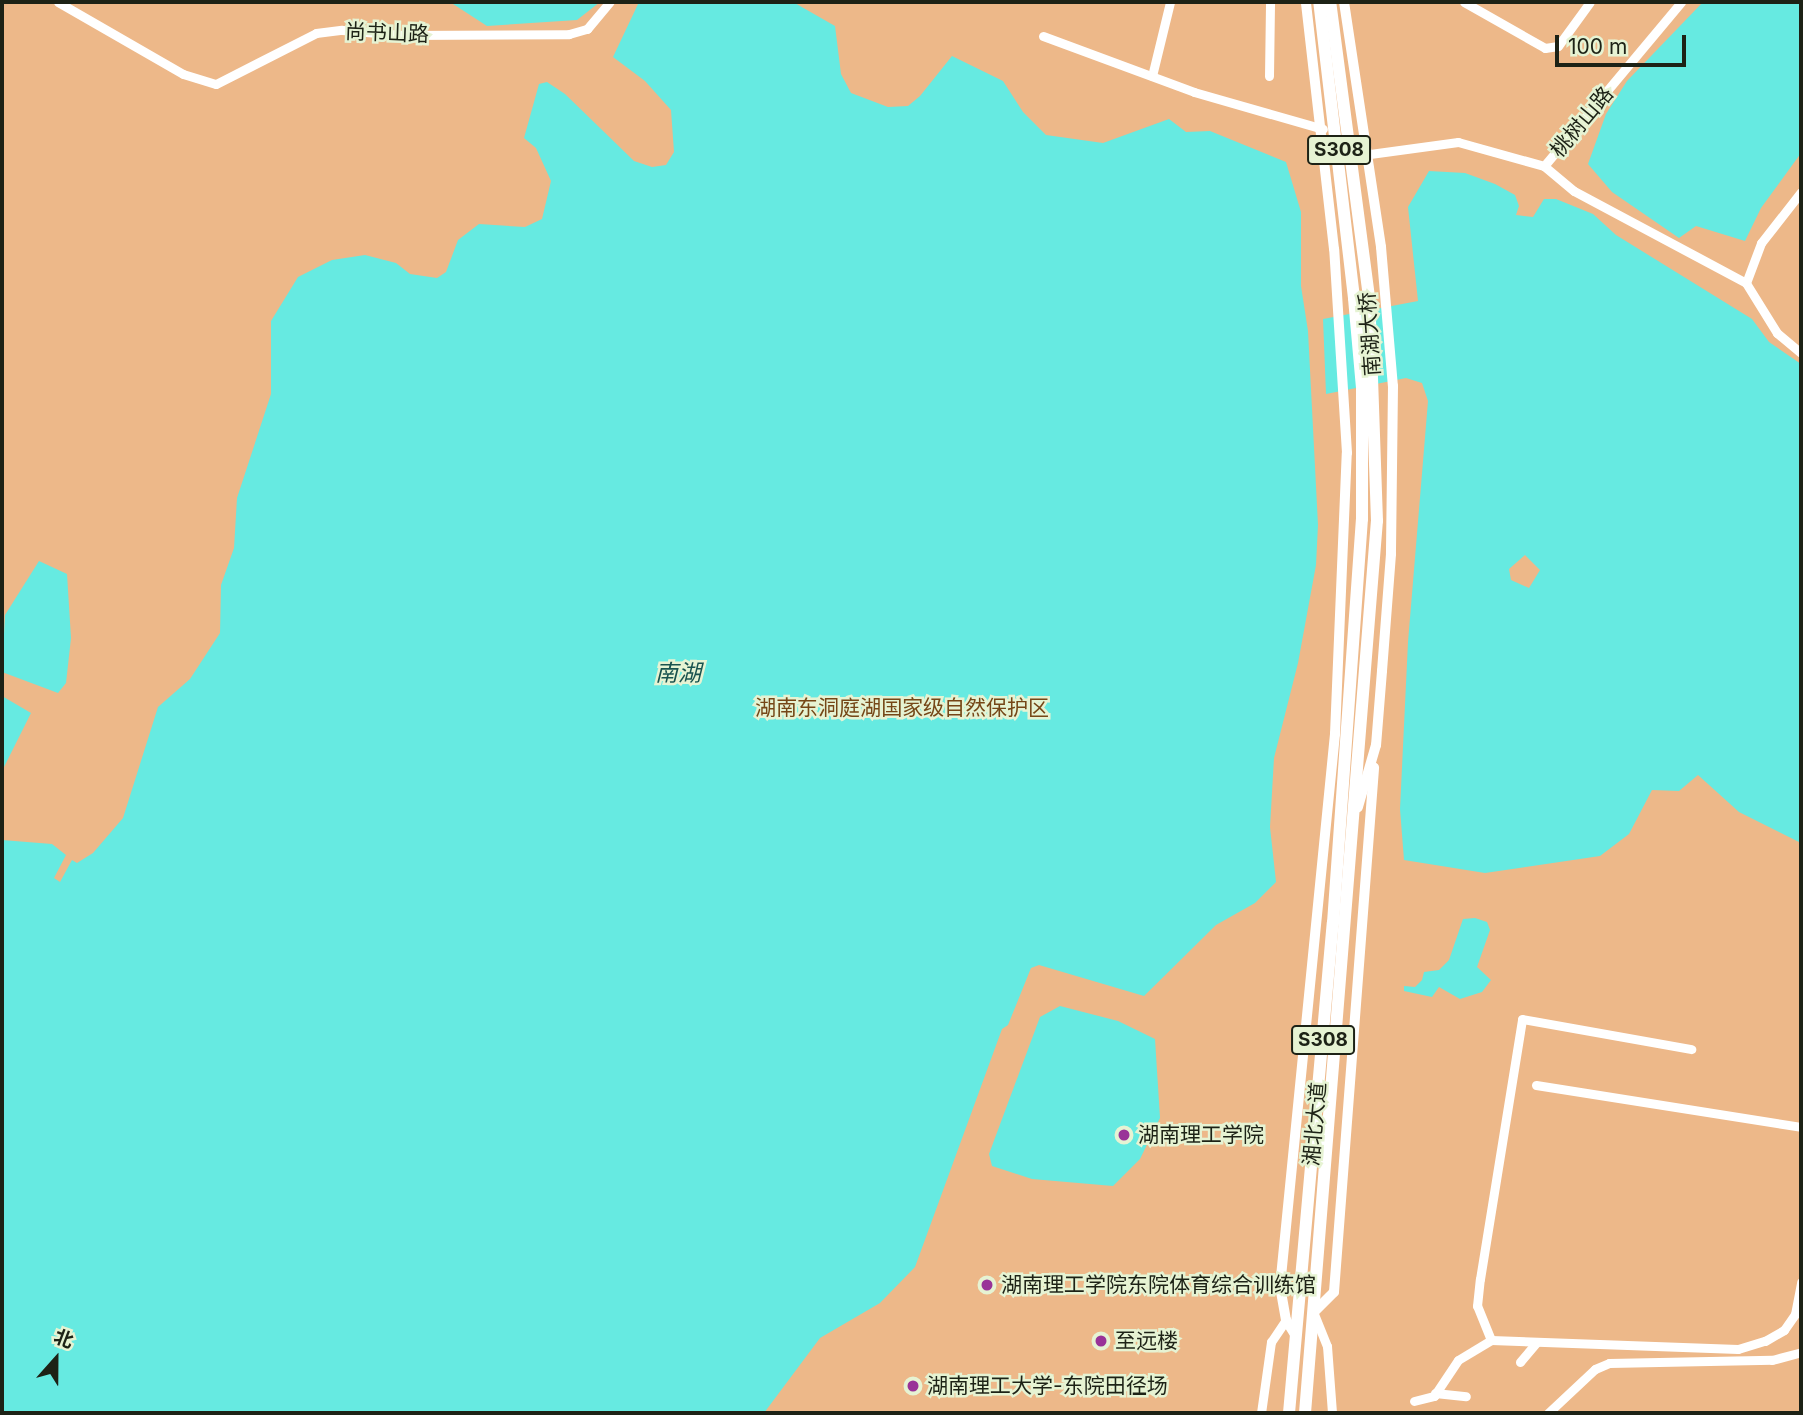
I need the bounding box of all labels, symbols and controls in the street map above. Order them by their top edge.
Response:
street label: 尚书山路 [345,19,429,47]
scale bar [1558,21,1689,65]
text: 100 m [1568,34,1627,59]
street label: 桃树山路 [1545,82,1619,162]
road number: S308 [1306,134,1372,166]
street label: 南湖大桥 [1355,291,1385,377]
water label: 南湖 [655,659,701,687]
park label: 湖南东洞庭湖国家级自然保护区 [755,695,1049,721]
road number: S308 [1290,1024,1356,1056]
street label: 湘北大道 [1299,1081,1331,1167]
place label: 湖南理工学院 [1138,1122,1264,1148]
marker: 湖南理工学院 [1116,1127,1132,1143]
place label: 湖南理工学院东院体育综合训练馆 [1001,1272,1316,1298]
marker: 湖南理工学院东院体育综合训练馆 [979,1277,995,1293]
north arrow [21,1324,91,1394]
text: 北 [51,1325,77,1353]
place label: 至远楼 [1115,1328,1178,1354]
marker: 至远楼 [1093,1333,1109,1349]
place label: 湖南理工大学-东院田径场 [927,1373,1168,1399]
marker: 湖南理工大学-东院田径场 [905,1378,921,1394]

